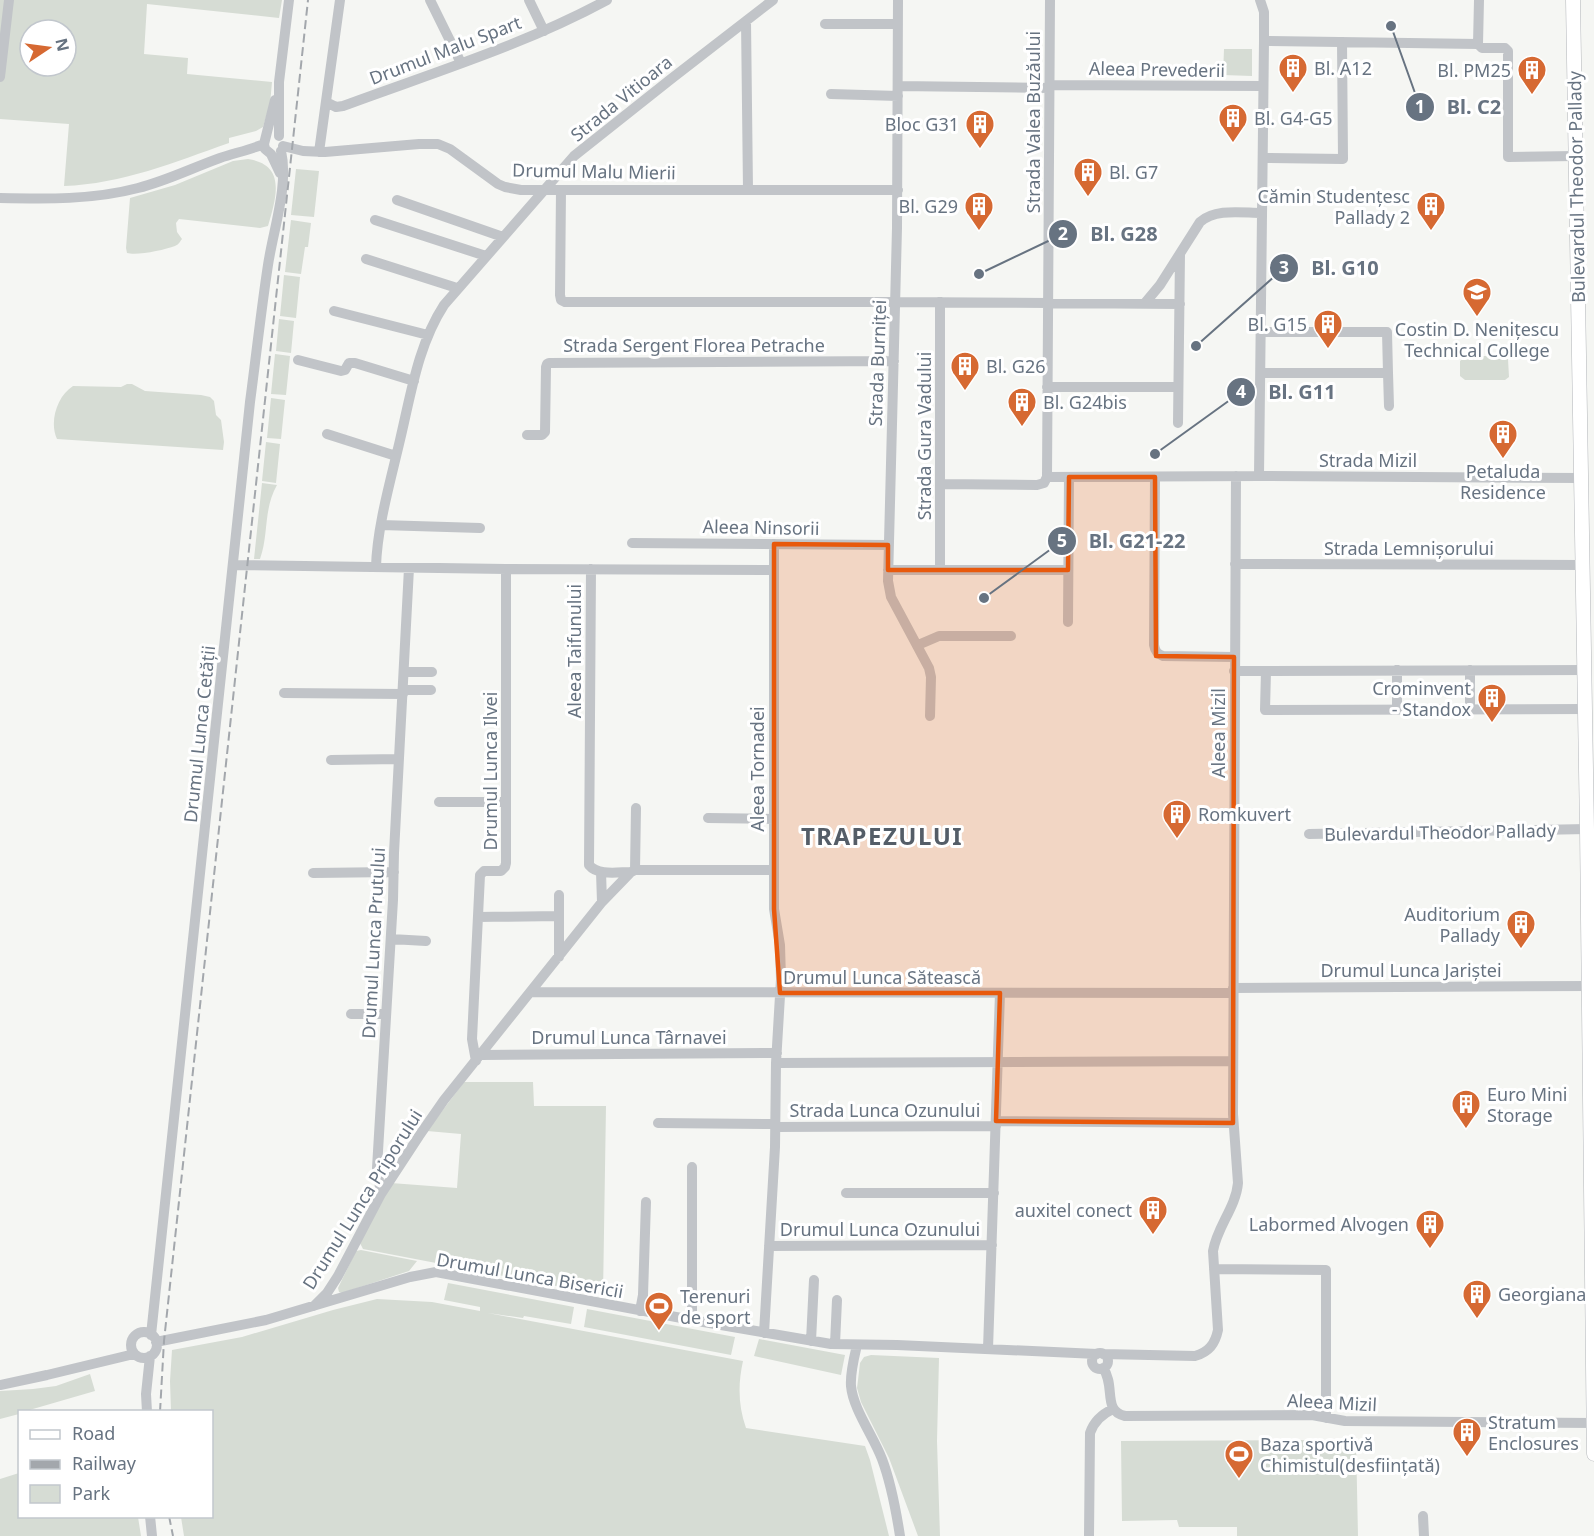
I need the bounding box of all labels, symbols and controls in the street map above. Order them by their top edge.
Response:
street label: Drumul Malu Spart [366,10,525,90]
north arrow [18,18,78,78]
street label: Strada Valea Buzăului [1021,31,1045,213]
text: N [50,36,75,53]
street label: Strada Vitioara [565,50,677,146]
building icon: Bl. A12 [1277,52,1309,94]
building icon: Bl. PM25 [1516,54,1548,96]
street label: Aleea Prevederii [1089,56,1225,82]
place label: Bl. A12 [1314,56,1372,80]
place label: Bl. PM25 [1437,58,1511,82]
street label: Bulevardul Theodor Pallady [1562,70,1590,303]
callout: Bl. C2 [1405,88,1513,126]
text: Bl. C2 [1447,93,1501,120]
text: 1 [1415,94,1425,118]
building icon: Bl. G4-G5 [1217,102,1249,144]
place label: Bl. G4-G5 [1254,106,1332,130]
building icon: Bloc G31 [964,108,996,150]
place label: Bloc G31 [885,112,959,136]
building icon: Bl. G7 [1072,156,1104,198]
street label: Drumul Malu Mierii [512,158,676,184]
place label: Bl. G7 [1109,160,1158,184]
place label: Cămin Studențesc Pallady 2 [1257,184,1410,229]
building icon: Bl. G29 [963,190,995,232]
building icon: Cămin Studențesc Pallady 2 [1415,190,1447,232]
place label: Bl. G29 [898,194,958,218]
callout: Bl. G28 [1048,215,1169,253]
text: Bl. G28 [1090,220,1158,247]
text: 2 [1058,221,1068,245]
callout: Bl. G10 [1269,249,1391,287]
text: Bl. G10 [1311,254,1379,281]
text: 3 [1279,255,1289,279]
school or university icon: Costin D. Nenițescu Technical College [1461,276,1493,318]
street label: Strada Burniței [863,299,891,427]
building icon: Bl. G15 [1312,308,1344,350]
place label: Bl. G15 [1247,312,1307,336]
place label: Costin D. Nenițescu Technical College [1395,317,1559,362]
street label: Strada Sergent Florea Petrache [563,333,825,357]
building icon: Bl. G26 [949,350,981,392]
street label: Strada Gura Vadului [912,352,936,520]
place label: Bl. G26 [986,354,1046,378]
callout: Bl. G11 [1226,373,1347,411]
text: Bl. G11 [1268,378,1336,405]
text: 4 [1236,379,1246,403]
building icon: Bl. G24bis [1006,386,1038,428]
place label: Bl. G24bis [1043,390,1127,414]
building icon: Petaluda Residence [1487,418,1519,460]
street label: Strada Mizil [1319,448,1417,472]
place label: Petaluda Residence [1460,459,1546,504]
street label: Aleea Ninsorii [702,514,820,540]
callout: Bl. G21-22 [1047,522,1198,560]
text: Bl. G21-22 [1089,527,1185,554]
text: 5 [1057,528,1067,552]
street label: Strada Lemnișorului [1324,536,1494,560]
street label: Aleea Taifunului [562,584,586,718]
street label: Drumul Lunca Cetății [178,644,220,824]
place label: Crominvent - Standox [1372,676,1471,721]
building icon: Crominvent - Standox [1476,682,1508,724]
street label: Aleea Mizil [1206,688,1230,778]
street label: Drumul Lunca Ilvei [478,692,502,850]
street label: Aleea Tornadei [745,706,769,832]
building icon: Romkuvert [1161,798,1193,840]
place label: Romkuvert [1198,802,1291,826]
street label: Bulevardul Theodor Pallady [1324,818,1557,846]
district label: TRAPEZULUI [801,819,963,852]
street label: Drumul Lunca Prutului [356,847,390,1039]
place label: Auditorium Pallady [1404,902,1501,947]
building icon: Auditorium Pallady [1505,908,1537,950]
street label: Drumul Lunca Jariștei [1320,958,1502,982]
street label: Drumul Lunca Sătească [783,965,981,989]
street label: Drumul Lunca Târnavei [531,1025,727,1049]
place label: Euro Mini Storage [1487,1082,1568,1127]
building icon: Euro Mini Storage [1450,1088,1482,1130]
street label: Strada Lunca Ozunului [790,1098,980,1122]
street label: Drumul Lunca Priporului [297,1104,427,1294]
building icon: auxitel conect [1137,1194,1169,1236]
place label: auxitel conect [1015,1198,1132,1222]
building icon: Labormed Alvogen [1414,1208,1446,1250]
place label: Labormed Alvogen [1249,1212,1409,1236]
street label: Drumul Lunca Ozunului [780,1217,980,1241]
street label: Drumul Lunca Bisericii [435,1247,625,1303]
building icon: Georgiana [1461,1278,1493,1320]
place label: Georgiana [1498,1282,1586,1306]
place label: Terenuri de sport [680,1284,751,1329]
sports icon: Terenuri de sport [643,1290,675,1332]
street label: Aleea Mizil [1286,1388,1378,1416]
legend [18,1410,213,1518]
place label: Stratum Enclosures [1488,1410,1579,1455]
building icon: Stratum Enclosures [1451,1416,1483,1458]
text: Road [72,1421,115,1445]
place label: Baza sportivă Chimistul(desființată) [1260,1432,1440,1477]
sports icon: Baza sportivă Chimistul(desființată) [1223,1438,1255,1480]
text: Railway [72,1451,137,1475]
text: Park [72,1481,110,1505]

